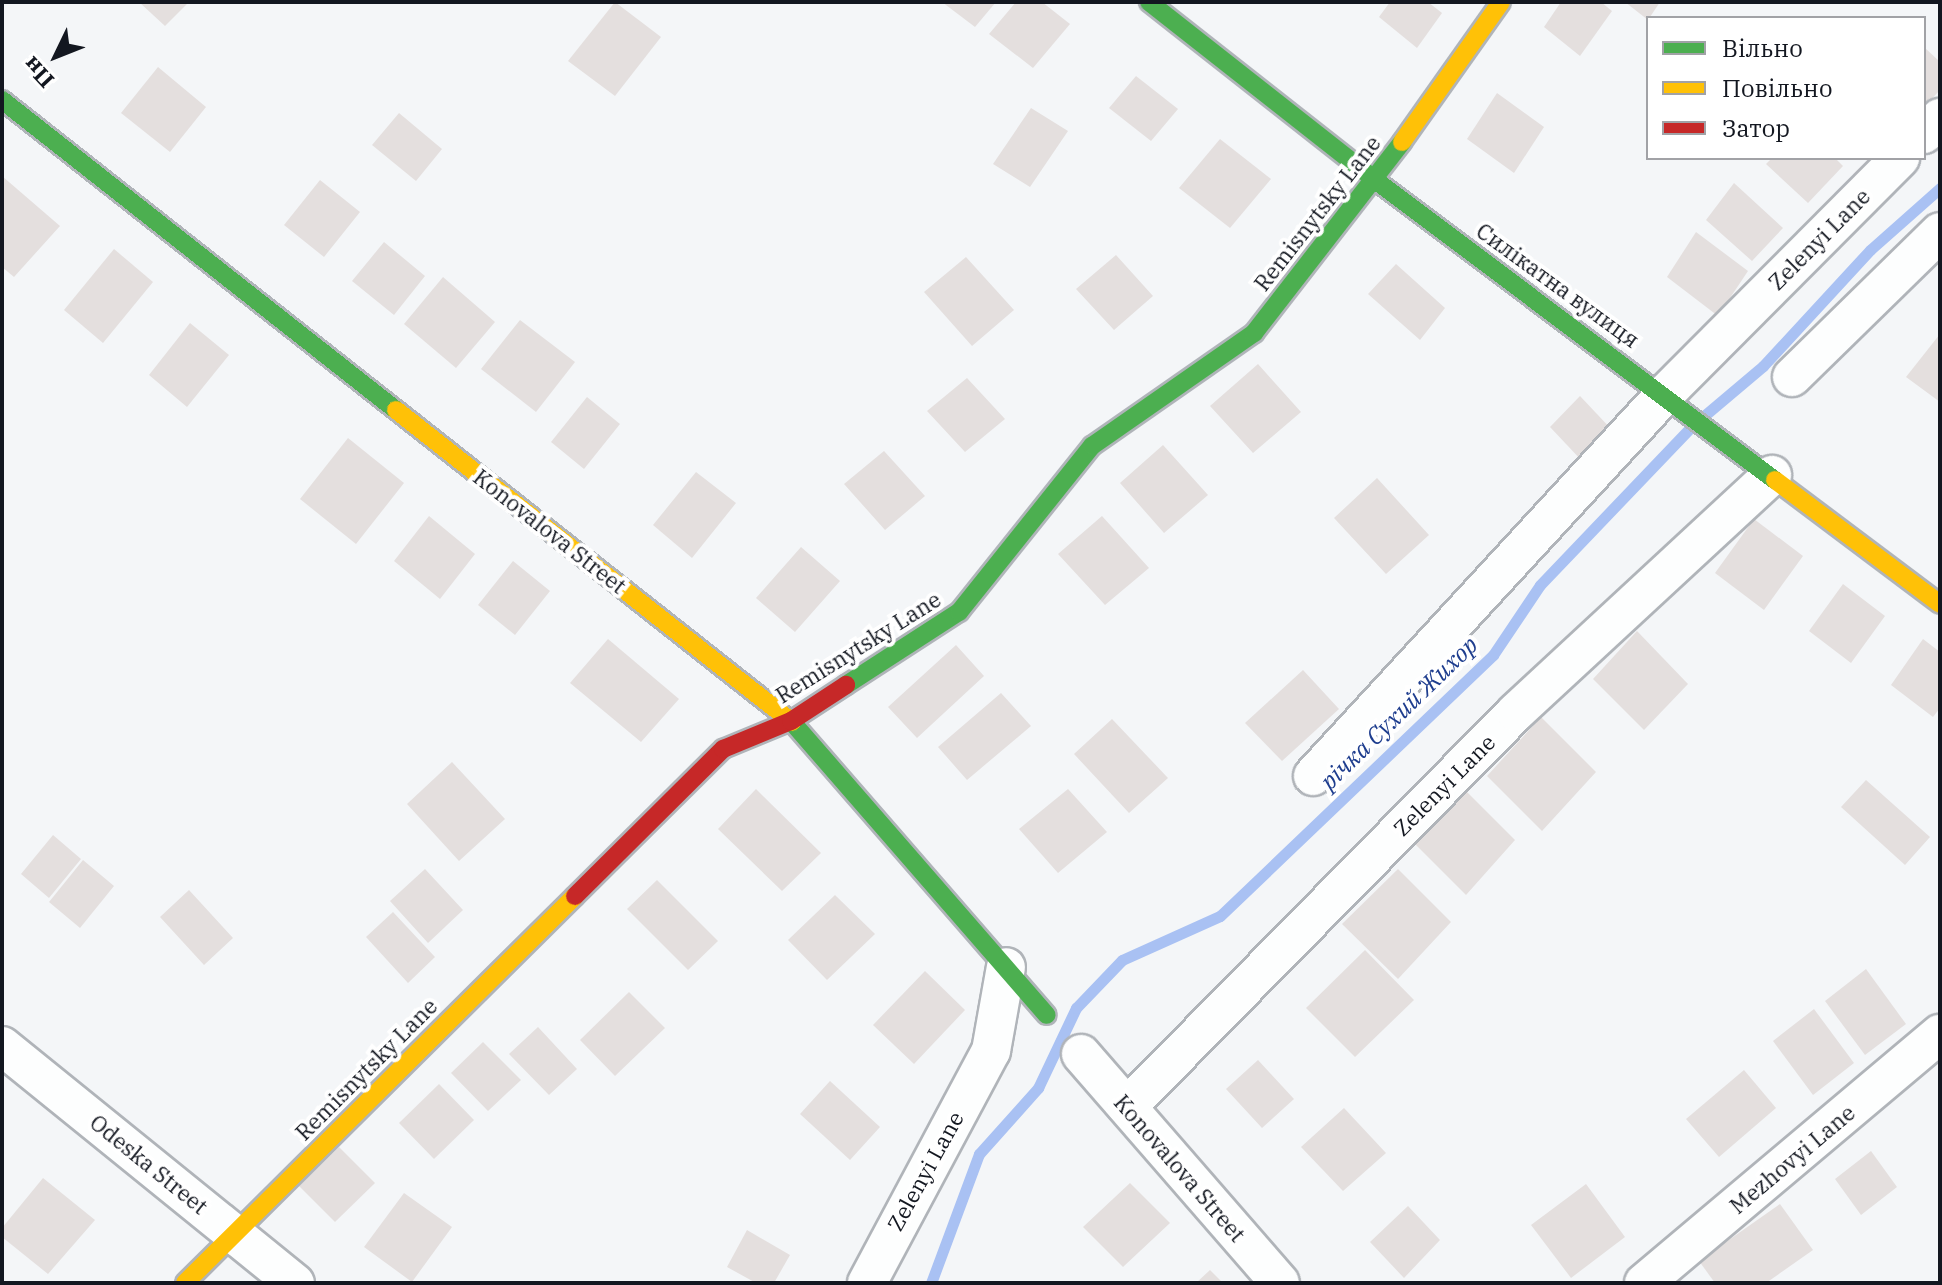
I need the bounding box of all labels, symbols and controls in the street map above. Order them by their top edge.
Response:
north arrow [16,16,96,96]
legend [1646,16,1926,160]
text: Вільно [1722,32,1803,64]
text: Пн [16,51,60,95]
text: Повільно [1722,72,1832,104]
text: Затор [1722,112,1790,144]
street label: Remisnytsky Lane [1248,130,1386,296]
street label: Zelenyi Lane [1763,183,1875,295]
street label: Силікатна вулиця [1471,217,1645,353]
street label: Konovalova Street [468,463,632,599]
street label: Remisnytsky Lane [771,586,945,708]
water label: річка Сухий Жихор [1314,630,1484,796]
street label: Zelenyi Lane [1388,729,1500,841]
street label: Remisnytsky Lane [290,993,442,1145]
street label: Konovalova Street [1109,1089,1251,1247]
street label: Mezhovyi Lane [1724,1099,1860,1219]
street label: Zelenyi Lane [881,1107,969,1235]
street label: Odeska Street [85,1109,213,1219]

